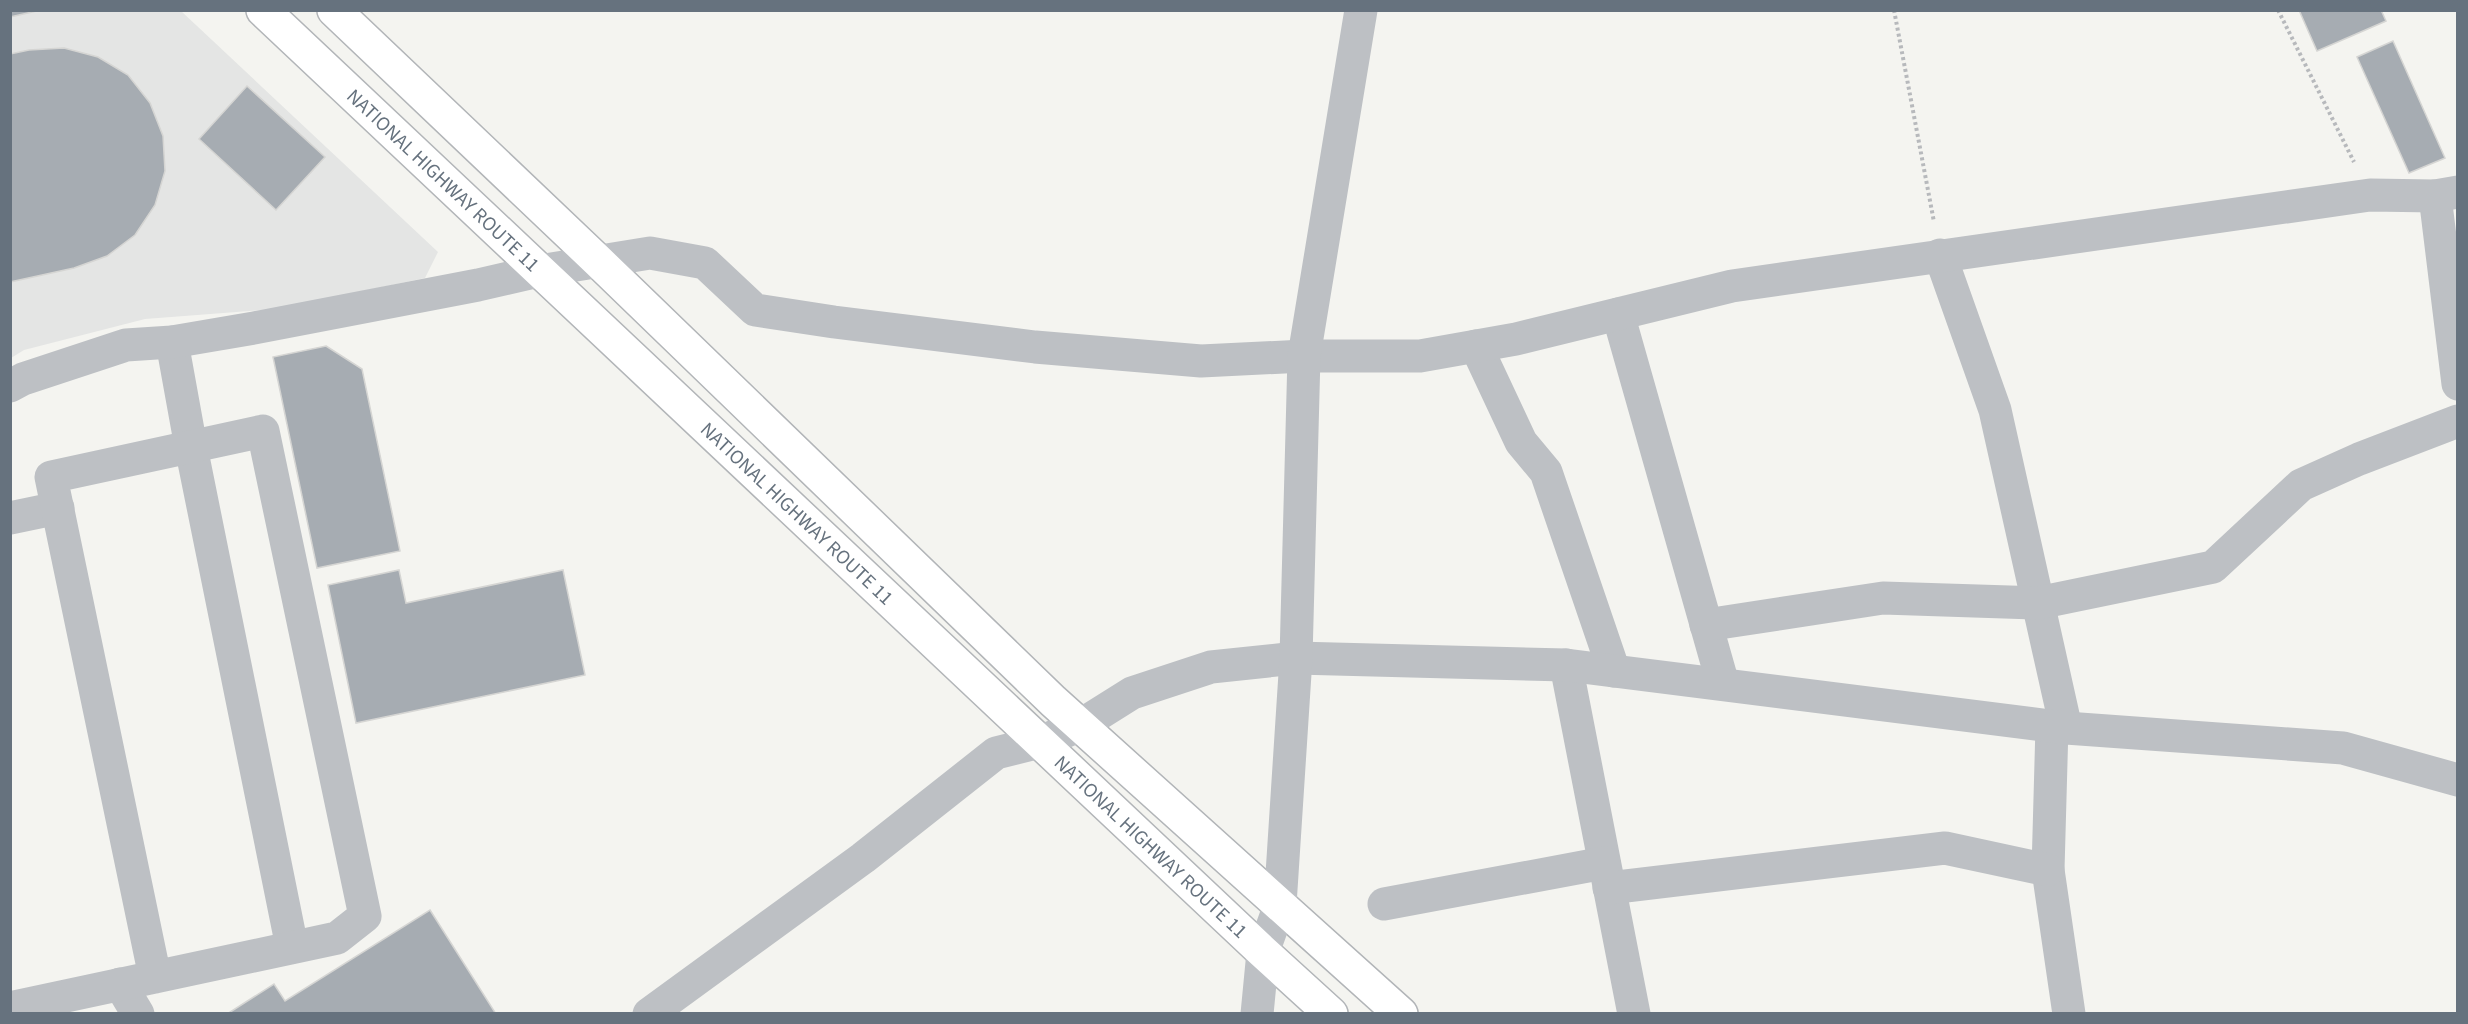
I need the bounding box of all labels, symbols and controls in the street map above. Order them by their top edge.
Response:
street label: NATIONAL HIGHWAY ROUTE 11 [340,83,546,279]
street label: NATIONAL HIGHWAY ROUTE 11 [694,416,899,612]
street label: NATIONAL HIGHWAY ROUTE 11 [1048,749,1253,945]

